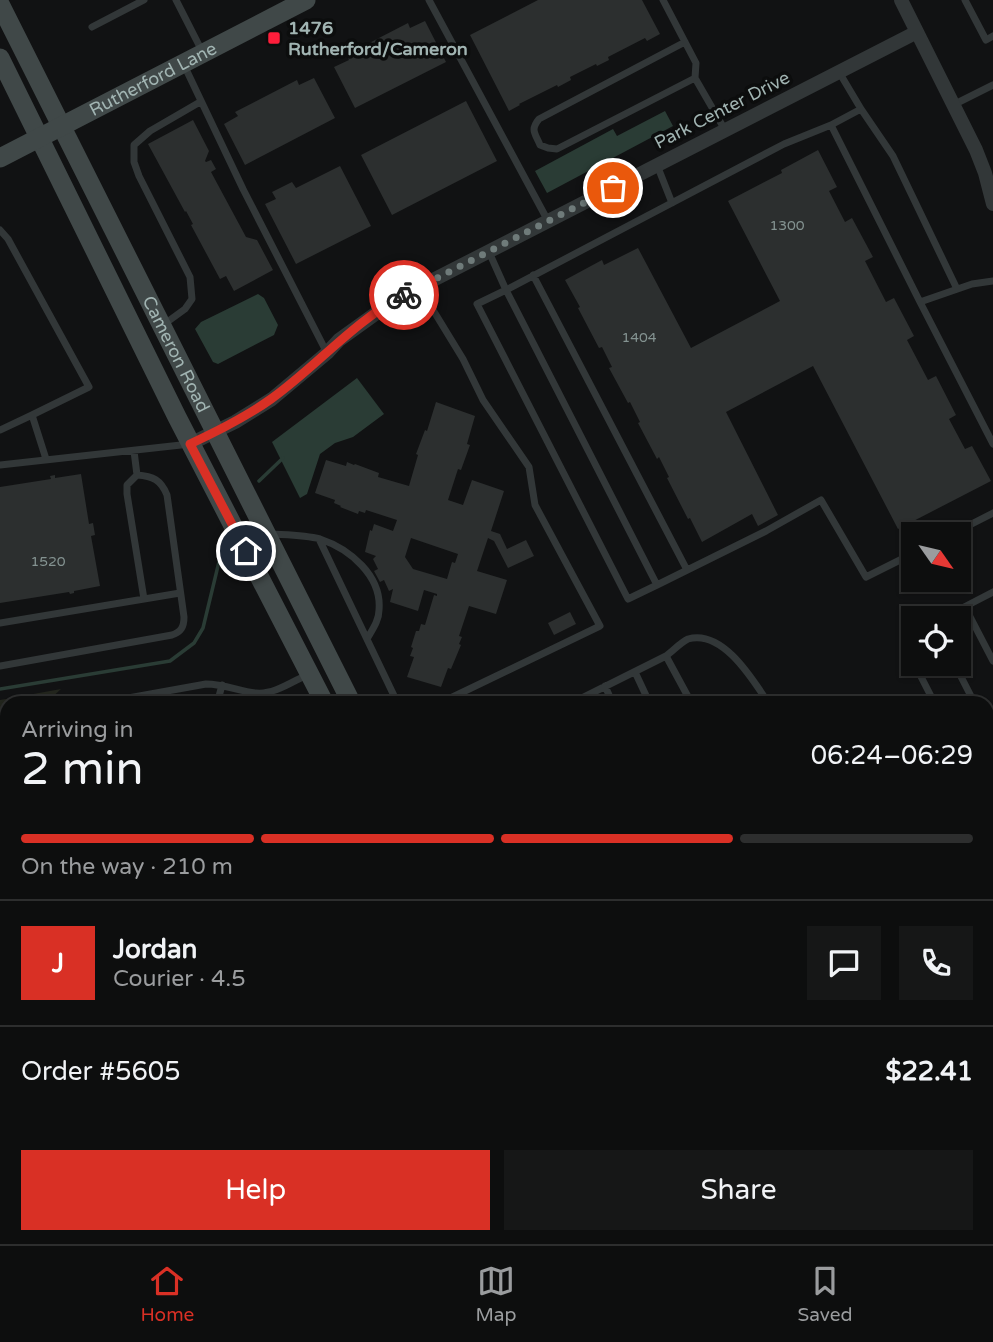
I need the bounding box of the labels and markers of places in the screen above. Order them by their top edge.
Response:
place label: 1476 Rutherford/Cameron [288,17,468,60]
marker: 1476 Rutherford/Cameron [266,30,282,46]
pin [583,158,643,218]
pin [216,521,276,581]

